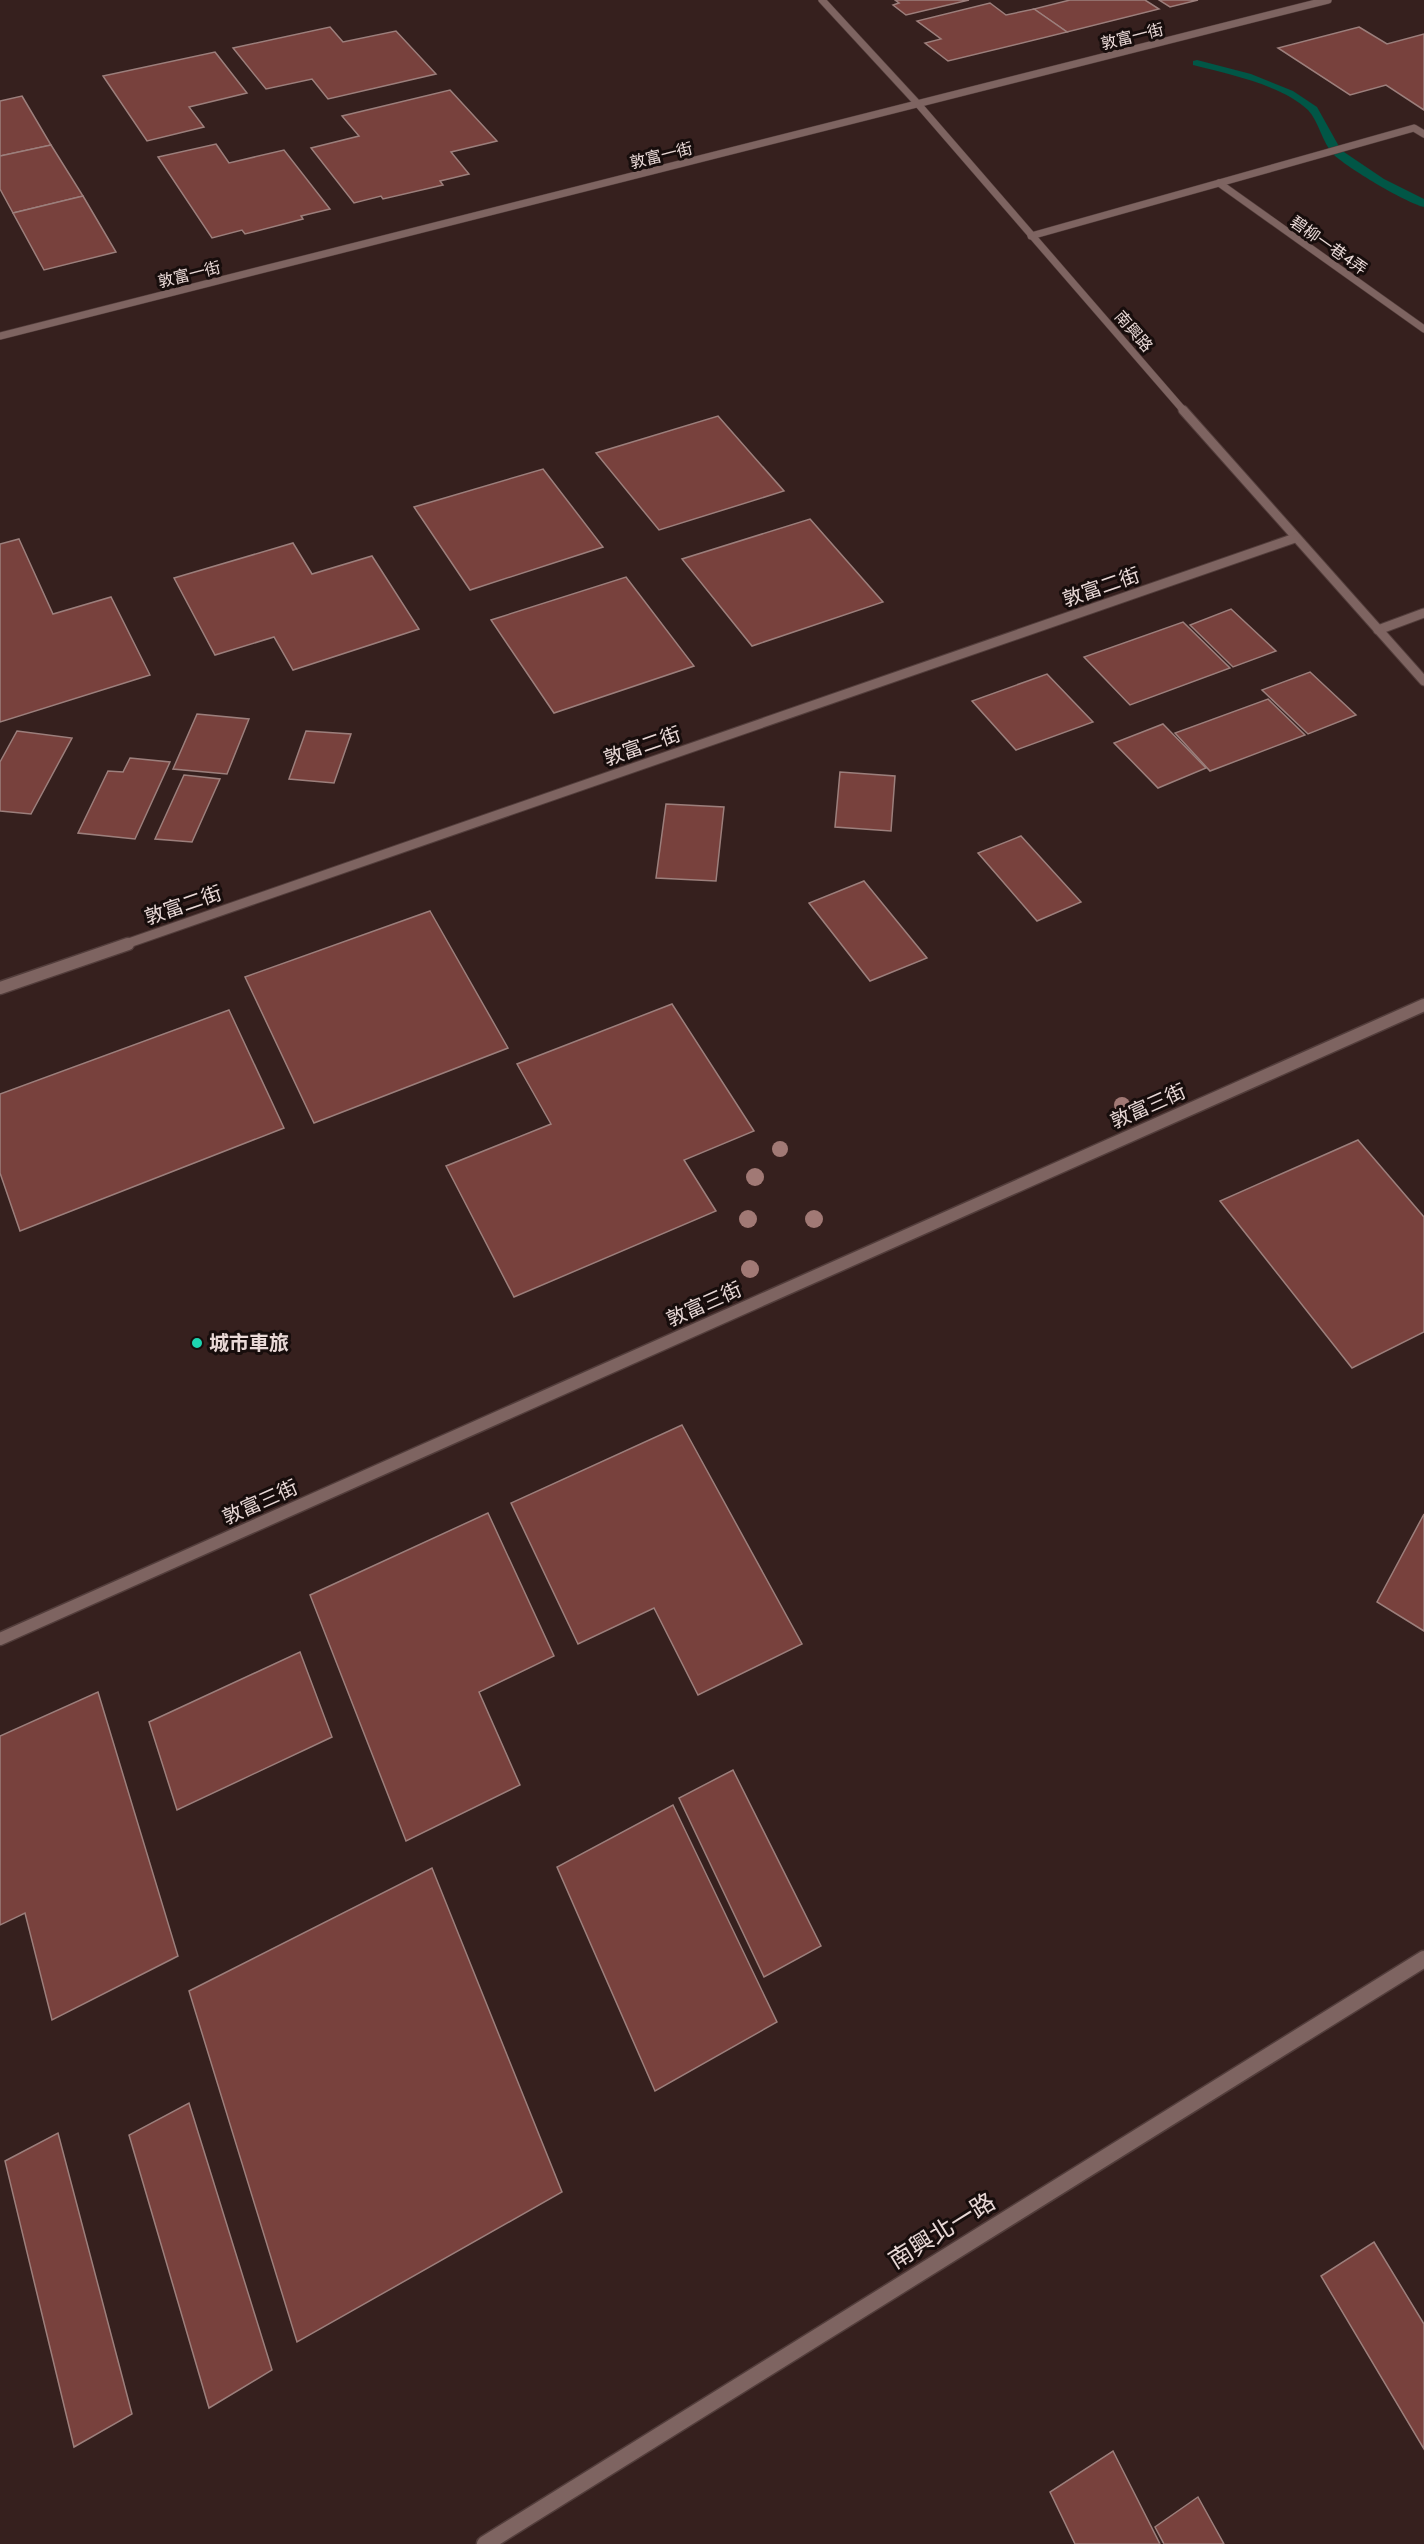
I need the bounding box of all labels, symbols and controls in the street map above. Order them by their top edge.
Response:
street label: 敦富一街 [1099,20,1165,53]
street label: 敦富一街 [628,139,694,172]
street label: 碧柳一巷4弄 [1287,212,1371,279]
street label: 敦富一街 [156,258,222,291]
street label: 南興路 [1111,307,1157,356]
street label: 敦富二街 [1059,563,1143,611]
street label: 敦富二街 [600,722,684,770]
street label: 敦富二街 [141,881,225,929]
street label: 敦富三街 [1107,1079,1189,1133]
street label: 敦富三街 [663,1277,745,1331]
place label: 城市車旅 [209,1331,289,1355]
marker: 城市車旅 [190,1336,204,1350]
street label: 敦富三街 [219,1475,301,1529]
street label: 南興北一路 [883,2186,1000,2275]

